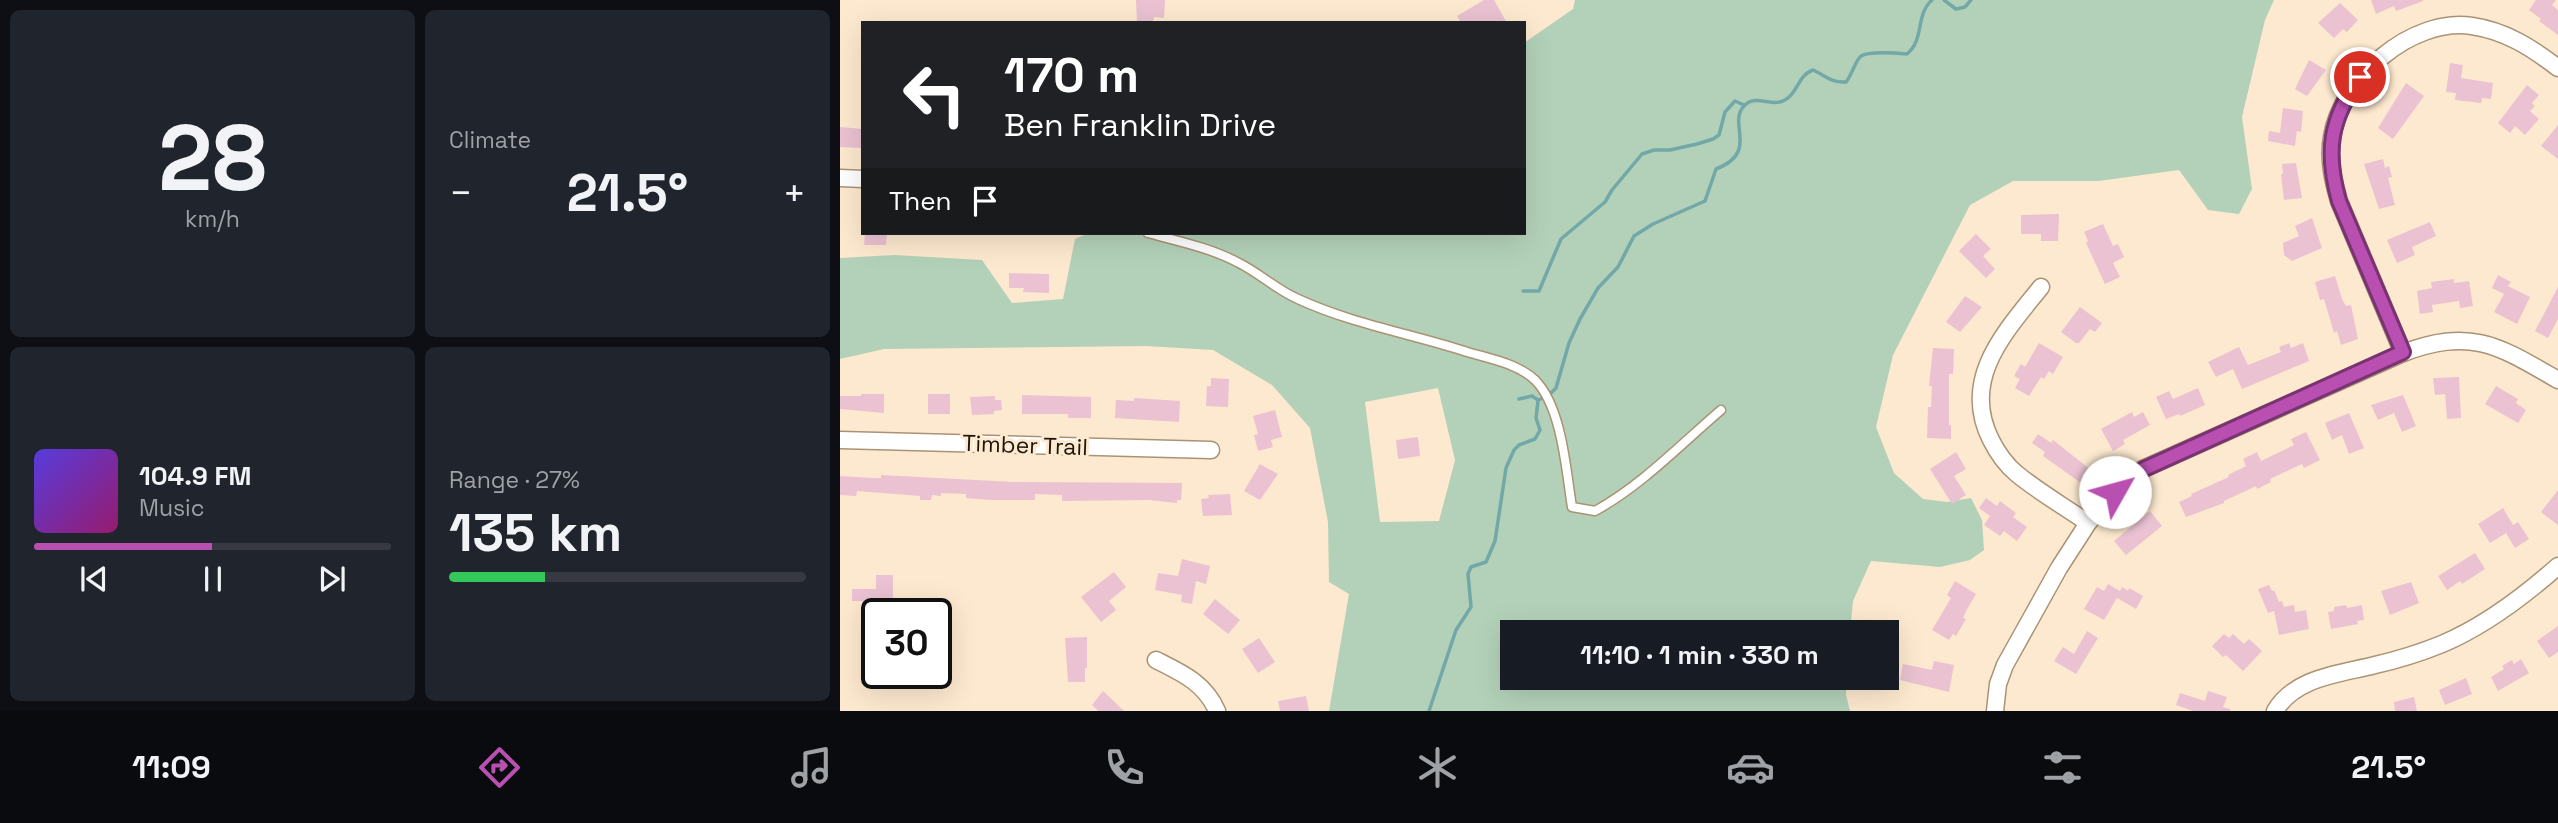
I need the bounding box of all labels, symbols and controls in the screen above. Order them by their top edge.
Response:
text: 170 m [1004,44,1139,106]
pin [2330,47,2390,107]
icon: left [889,49,980,140]
icon: arrive [2341,58,2379,96]
text: 28 [158,100,267,217]
text: Ben Franklin Drive [1004,105,1276,145]
text: Climate [449,125,531,155]
text: 21.5° [567,160,688,226]
text: − [449,169,473,217]
text: + [782,169,806,217]
icon: arrive [966,182,1004,220]
text: Then [889,184,952,218]
text: km/h [185,204,240,234]
street label: Timber Trail [962,428,1088,462]
position arrow [2078,455,2152,529]
text: 104.9 FM [139,459,251,493]
text: Range · 27% [449,465,580,495]
text: Music [139,493,204,523]
text: 135 km [449,500,622,566]
icon: previous [75,560,113,598]
icon: pause [194,560,232,598]
icon: next [313,560,351,598]
speed limit sign: 30 [861,598,952,689]
text: 11:10 · 1 min · 330 m [1580,638,1819,672]
icon: directions [475,743,524,792]
icon: music [787,743,836,792]
icon: phone [1100,743,1149,792]
icon: climate [1413,743,1462,792]
icon: car [1726,743,1775,792]
icon: filters [2038,743,2087,792]
text: 11:09 [132,747,211,787]
text: 21.5° [2351,747,2426,787]

